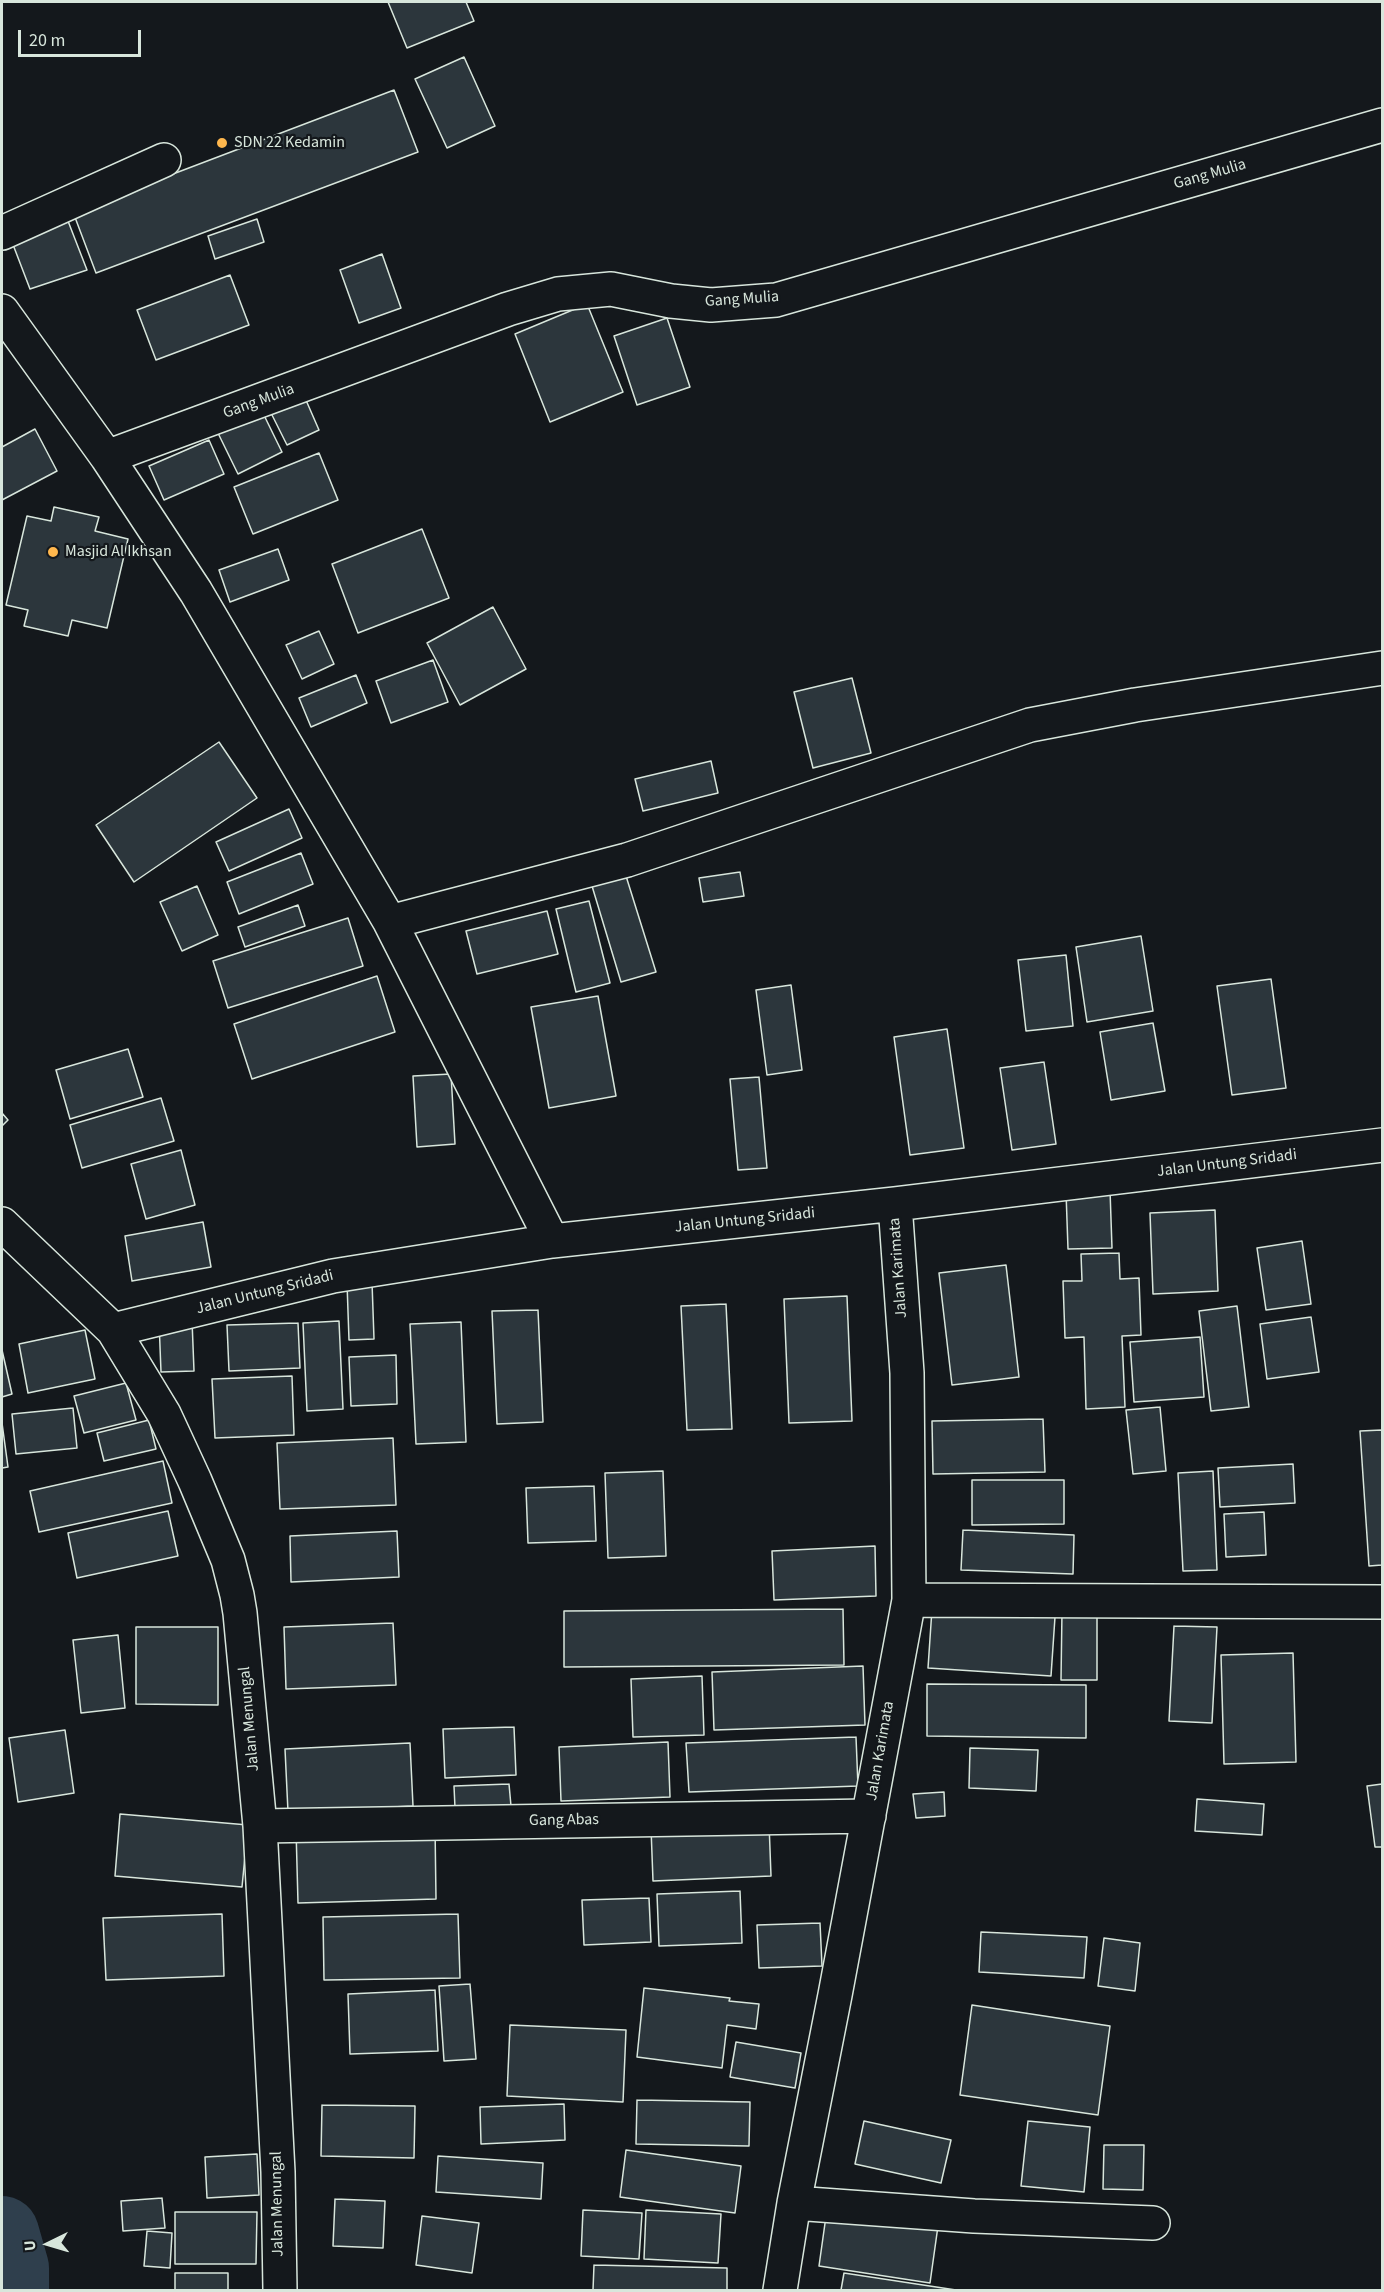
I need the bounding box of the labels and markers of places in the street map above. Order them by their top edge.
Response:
place label: SDN 22 Kedamin [234,133,345,153]
marker: SDN 22 Kedamin [215,136,229,150]
place label: Masjid Al Ikhsan [65,542,172,562]
marker: Masjid Al Ikhsan [46,545,60,559]

